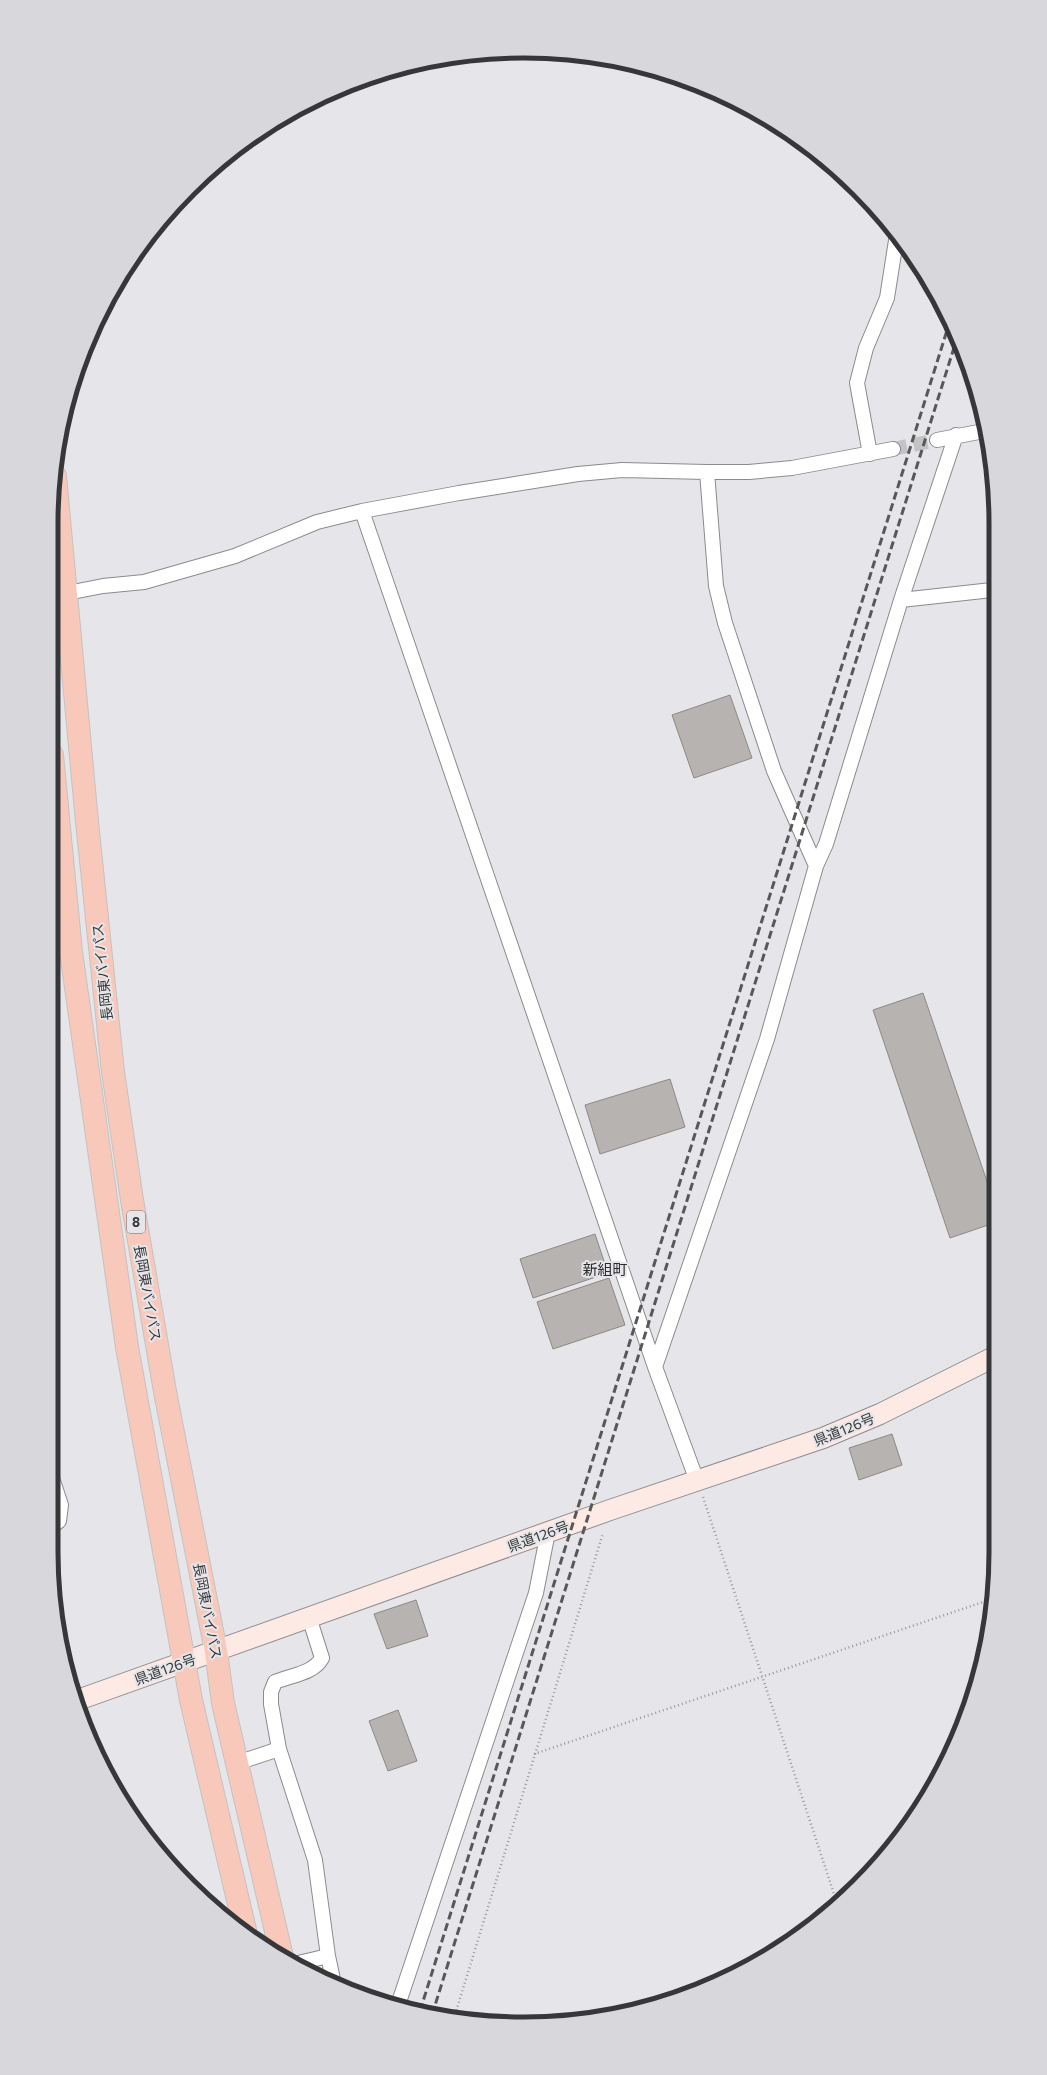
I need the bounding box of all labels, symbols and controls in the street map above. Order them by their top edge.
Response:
street label: 長岡東バイパス [88,923,116,1021]
road number: 8 [127,1211,145,1233]
street label: 長岡東バイパス [131,1243,165,1343]
district label: 新組町 [582,1260,628,1278]
street label: 県道126号 [811,1409,877,1449]
street label: 県道126号 [505,1517,571,1555]
street label: 長岡東バイパス [190,1561,226,1661]
street label: 県道126号 [132,1650,198,1688]

